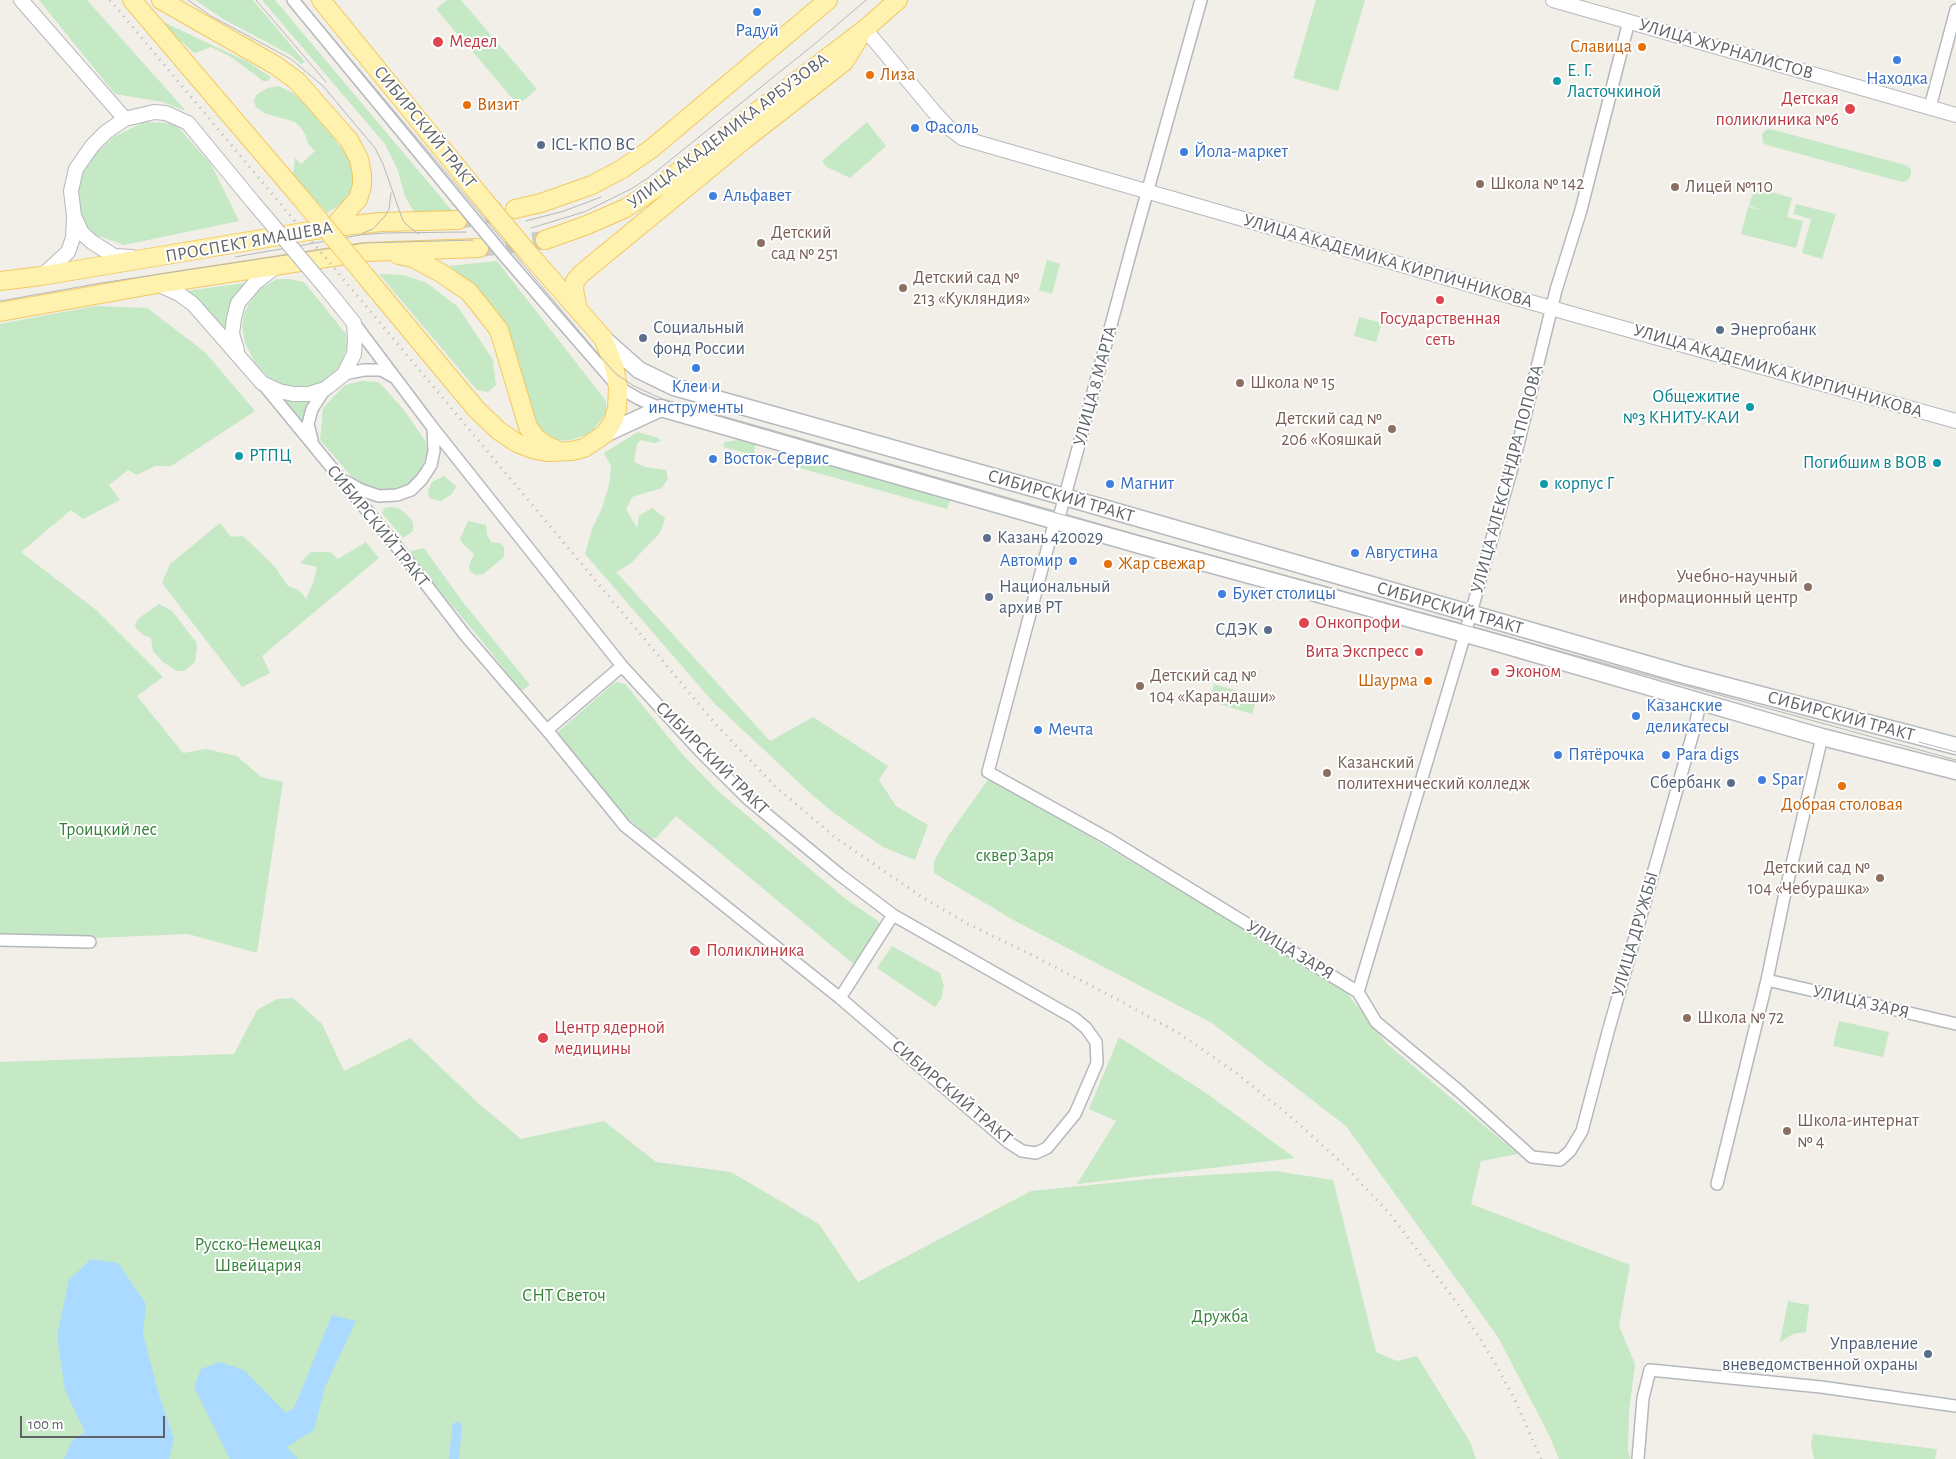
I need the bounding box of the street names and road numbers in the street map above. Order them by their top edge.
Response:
street label: УЛИЦА ЖУРНАЛИСТОВ [1636,14,1816,84]
street label: УЛИЦА АКАДЕМИКА АРБУЗОВА [623,48,833,214]
street label: СИБИРСКИЙ ТРАКТ [369,61,481,193]
street label: УЛИЦА АКАДЕМИКА КИРПИЧНИКОВА [1241,209,1535,313]
street label: ПРОСПЕКТ ЯМАШЕВА [164,217,334,267]
street label: УЛИЦА АКАДЕМИКА КИРПИЧНИКОВА [1631,319,1925,423]
street label: УЛИЦА 8 МАРТА [1069,324,1121,448]
street label: УЛИЦА АЛЕКСАНДРА ПОПОВА [1466,362,1548,596]
street label: СИБИРСКИЙ ТРАКТ [322,460,434,592]
street label: СИБИРСКИЙ ТРАКТ [985,465,1137,527]
street label: СИБИРСКИЙ ТРАКТ [1374,577,1526,639]
street label: СИБИРСКИЙ ТРАКТ [1765,686,1917,746]
street label: СИБИРСКИЙ ТРАКТ [651,697,773,819]
street label: УЛИЦА ДРУЖБЫ [1607,869,1663,999]
street label: УЛИЦА ЗАРЯ [1242,915,1338,985]
street label: УЛИЦА ЗАРЯ [1810,980,1912,1024]
street label: СИБИРСКИЙ ТРАКТ [887,1035,1017,1149]

